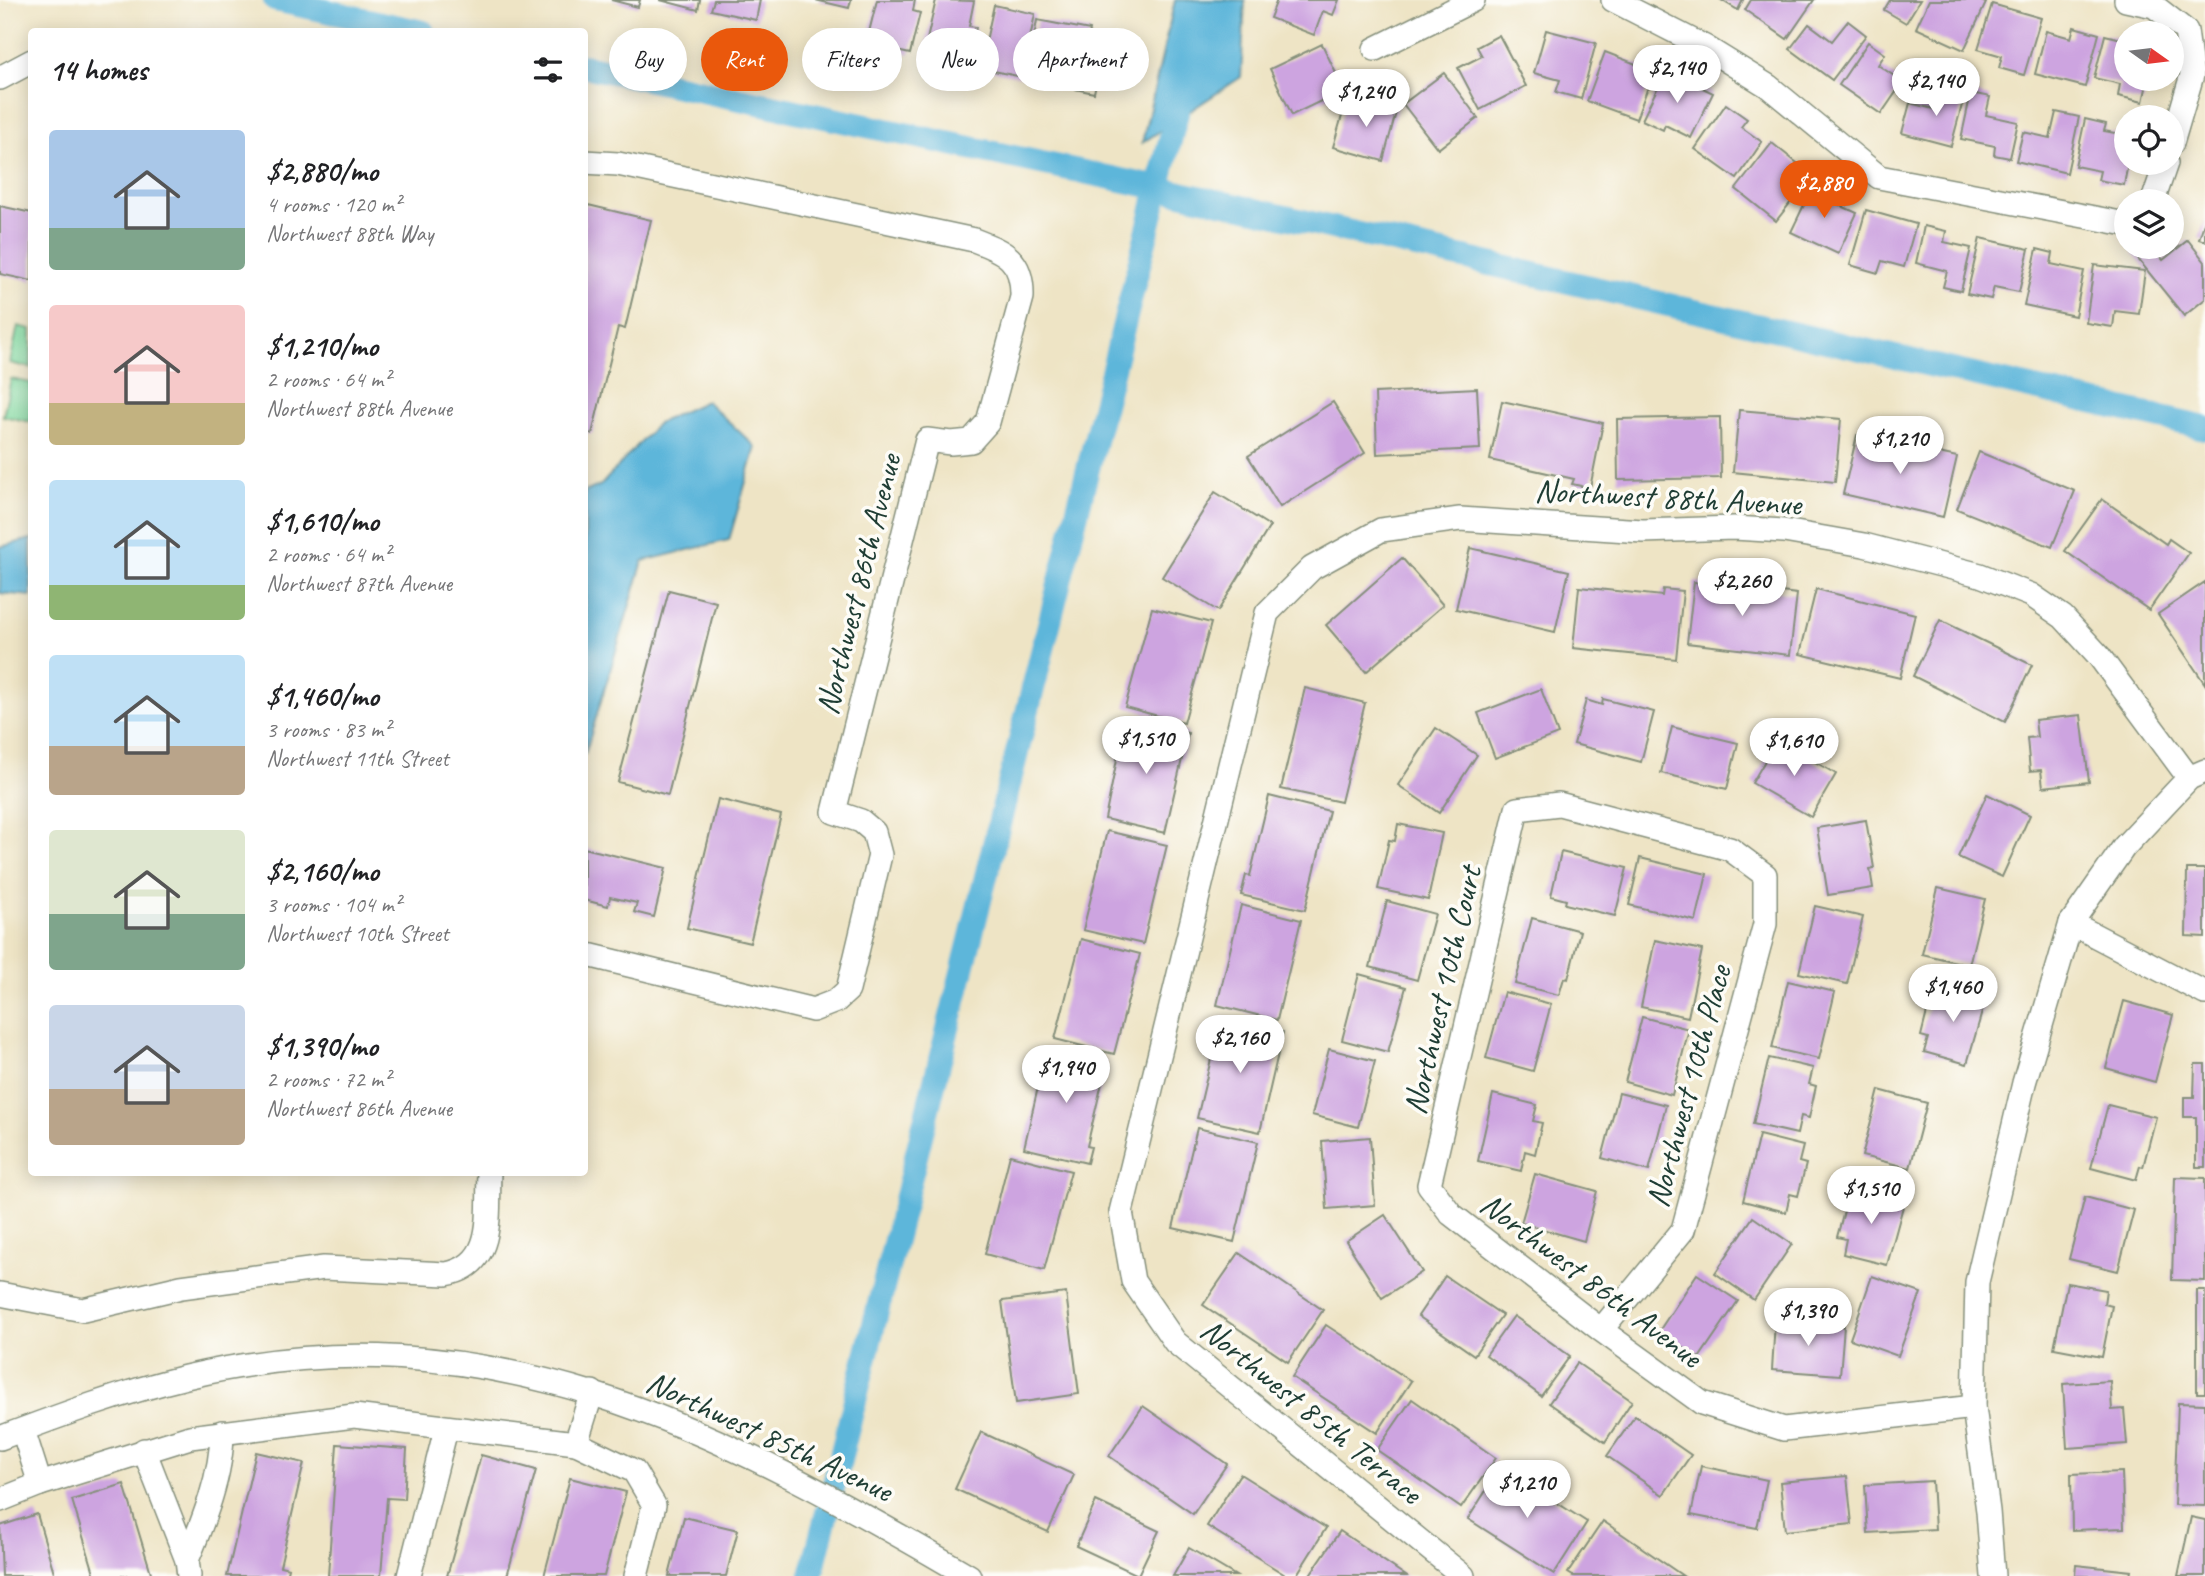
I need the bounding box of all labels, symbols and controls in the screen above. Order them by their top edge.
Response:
north arrow [2114,21,2184,91]
map controls [2114,21,2184,259]
chip: Buy [609,28,687,91]
chip: Rent [701,28,788,91]
chip: Filters [802,28,902,91]
chip: New [916,28,999,91]
chip: Apartment [1013,28,1149,91]
pin: $2,140 [1620,46,1734,105]
text: 14 homes [49,51,147,89]
icon: filters [529,51,567,89]
text: $2,140 [1649,53,1705,82]
pin: $2,140 [1879,58,1993,118]
text: $2,140 [1908,66,1964,95]
pin: $1,240 [1309,69,1423,129]
text: $1,240 [1338,77,1394,106]
button: locate [2114,105,2184,175]
text: $2,880/mo [266,152,378,190]
icon: home [105,158,189,242]
pin: $2,880 [1767,160,1881,220]
text: $2,880 [1796,168,1852,197]
button: layers [2114,189,2184,259]
text: 4 rooms · 120 m² [266,190,401,219]
text: Northwest 88th Way [266,219,433,248]
text: $1,210/mo [266,327,378,365]
icon: home [105,333,189,417]
text: 2 rooms · 64 m² [266,365,390,394]
text: Northwest 88th Avenue [266,394,452,423]
pin: $1,210 [1843,416,1957,476]
text: $1,210 [1872,424,1928,453]
street label: Northwest 86th Avenue [805,448,911,719]
street label: Northwest 88th Avenue [1534,469,1804,525]
text: $1,610/mo [266,502,379,540]
icon: home [105,508,189,592]
text: 2 rooms · 64 m² [266,540,390,569]
pin: $2,260 [1685,558,1799,618]
text: $2,260 [1714,566,1770,595]
text: Northwest 87th Avenue [266,569,452,598]
text: $1,460/mo [266,677,379,715]
icon: home [105,683,189,767]
text: 3 rooms · 83 m² [266,715,390,744]
pin: $1,510 [1089,716,1203,776]
pin: $1,610 [1737,718,1851,778]
text: $1,510 [1118,724,1174,753]
text: $1,610 [1766,726,1822,755]
text: Northwest 11th Street [266,744,449,773]
text: $2,160/mo [266,852,379,890]
icon: home [105,858,189,942]
street label: Northwest 10th Court [1393,859,1492,1118]
text: 3 rooms · 104 m² [266,890,401,919]
text: Northwest 10th Street [266,919,449,948]
street label: Northwest 10th Place [1636,959,1741,1212]
pin: $1,460 [1896,964,2010,1024]
text: $1,460 [1925,972,1981,1001]
pin: $2,160 [1183,1016,1297,1075]
text: $2,160 [1212,1023,1268,1052]
text: $1,390/mo [266,1027,378,1065]
icon: home [105,1033,189,1117]
pin: $1,940 [1009,1046,1123,1105]
text: $1,940 [1038,1053,1094,1082]
text: 2 rooms · 72 m² [266,1065,390,1094]
text: Northwest 86th Avenue [266,1094,452,1123]
pin: $1,510 [1814,1166,1928,1226]
text: $1,510 [1843,1174,1899,1203]
street label: Northwest 86th Avenue [1472,1183,1712,1378]
pin: $1,390 [1751,1288,1865,1348]
text: $1,390 [1780,1296,1836,1325]
street label: Northwest 85th Terrace [1192,1309,1432,1514]
street label: Northwest 85th Avenue [640,1361,901,1512]
pin: $1,210 [1470,1460,1584,1520]
text: $1,210 [1499,1468,1555,1497]

